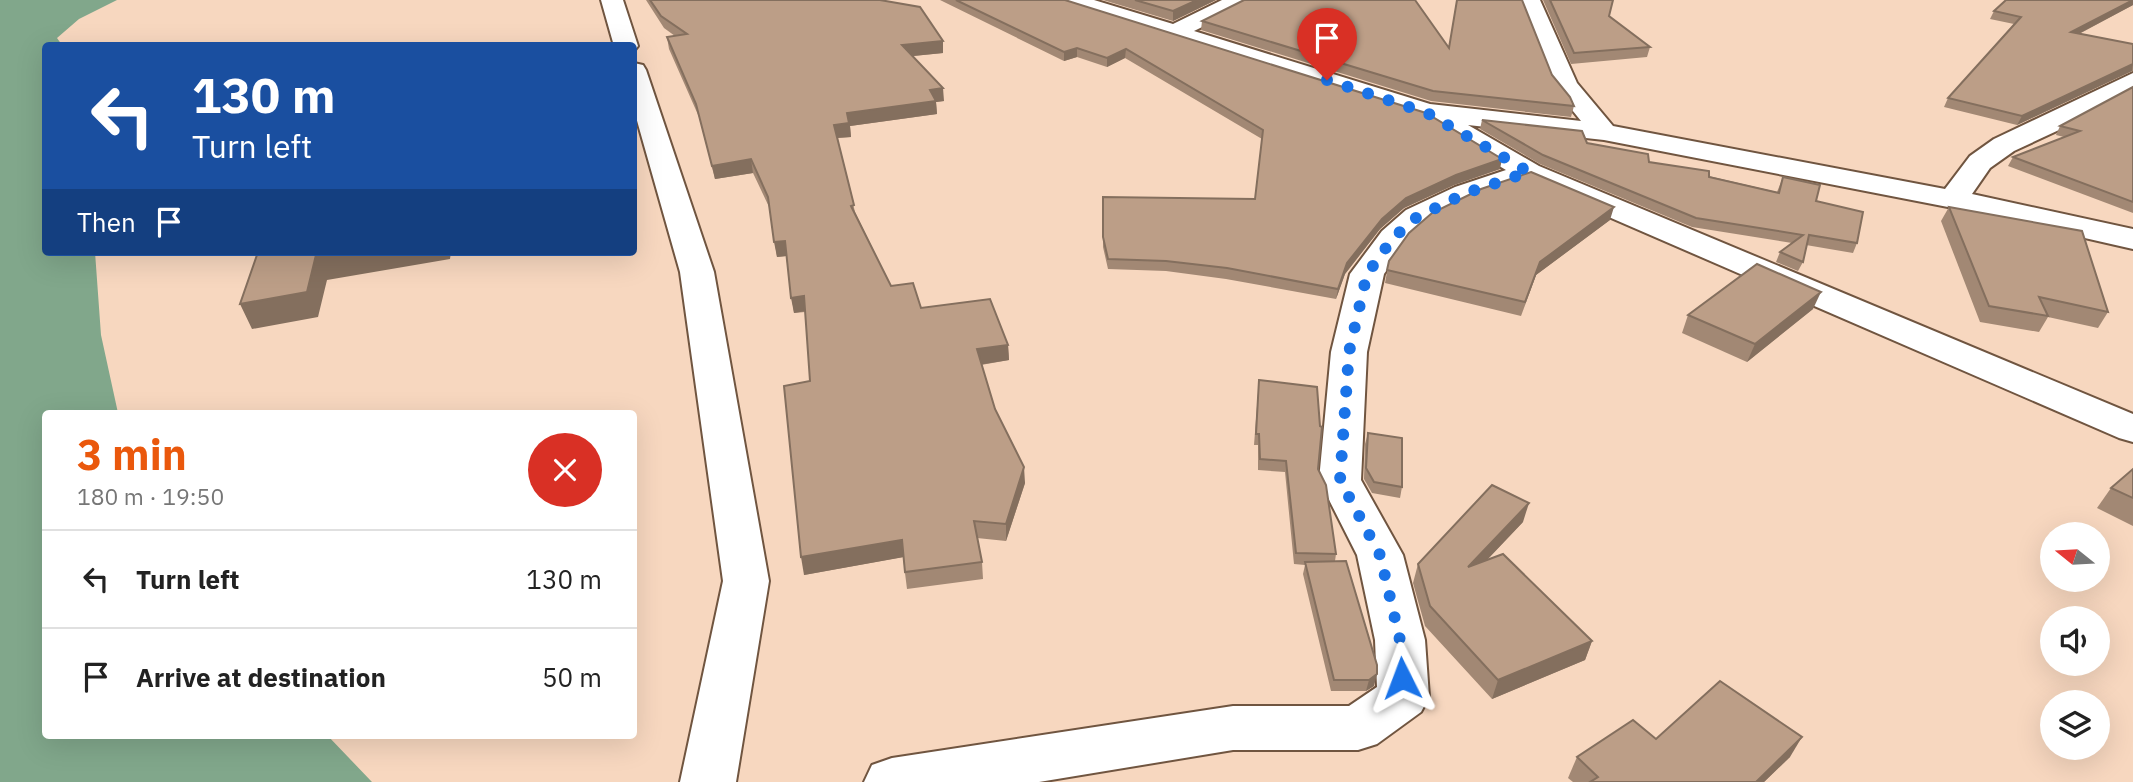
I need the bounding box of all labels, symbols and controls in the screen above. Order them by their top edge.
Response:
pin [1297,8,1357,80]
icon: arrive [1308,19,1346,57]
text: 130 m [192,63,336,126]
icon: left [77,70,168,161]
text: Turn left [192,125,312,167]
icon: arrive [150,203,188,241]
text: Then [77,205,136,239]
text: 3 min [77,427,187,482]
button: close [528,433,602,507]
text: 180 m · 19:50 [77,481,224,511]
north arrow [2040,522,2110,592]
map controls [2040,522,2110,760]
icon: left [77,560,115,598]
text: Turn left [136,562,239,596]
text: 130 m [526,562,602,596]
button: sound [2040,606,2110,676]
position arrow [1365,641,1439,715]
icon: arrive [77,658,115,696]
text: Arrive at destination [136,660,386,694]
text: 50 m [542,660,602,694]
button: layers [2040,690,2110,760]

